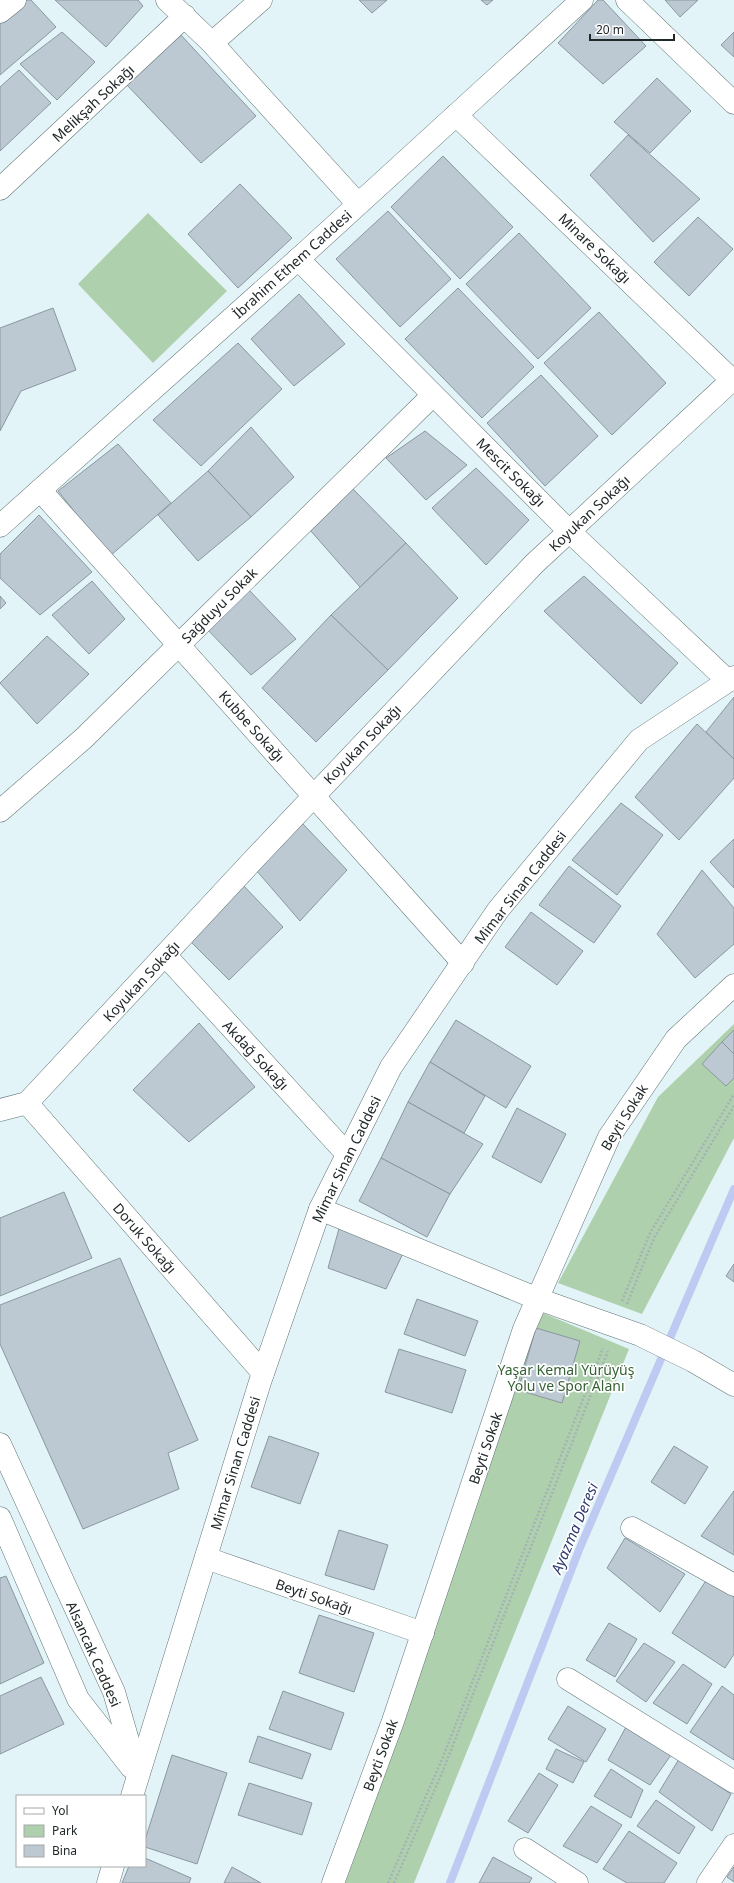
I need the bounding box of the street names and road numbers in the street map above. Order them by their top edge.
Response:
street label: Melikşah Sokağı [48,60,138,146]
street label: İbrahim Ethem Caddesi [228,205,356,323]
street label: Minare Sokağı [555,209,635,287]
street label: Mescit Sokağı [472,433,550,511]
street label: Koyukan Sokağı [544,471,634,555]
street label: Sağduyu Sokak [177,563,261,647]
street label: Kubbe Sokağı [215,686,289,766]
street label: Koyukan Sokağı [319,700,405,788]
street label: Mimar Sinan Caddesi [470,826,570,948]
street label: Koyukan Sokağı [99,936,183,1026]
street label: Akdağ Sokağı [219,1016,293,1094]
street label: Beyti Sokak [596,1080,652,1154]
street label: Mimar Sinan Caddesi [307,1092,385,1226]
street label: Doruk Sokağı [109,1199,181,1277]
street label: Mimar Sinan Caddesi [206,1394,264,1532]
street label: Beyti Sokak [464,1409,506,1487]
street label: Beyti Sokağı [273,1574,355,1618]
street label: Alsancak Caddesi [62,1598,126,1710]
street label: Beyti Sokak [358,1716,402,1794]

